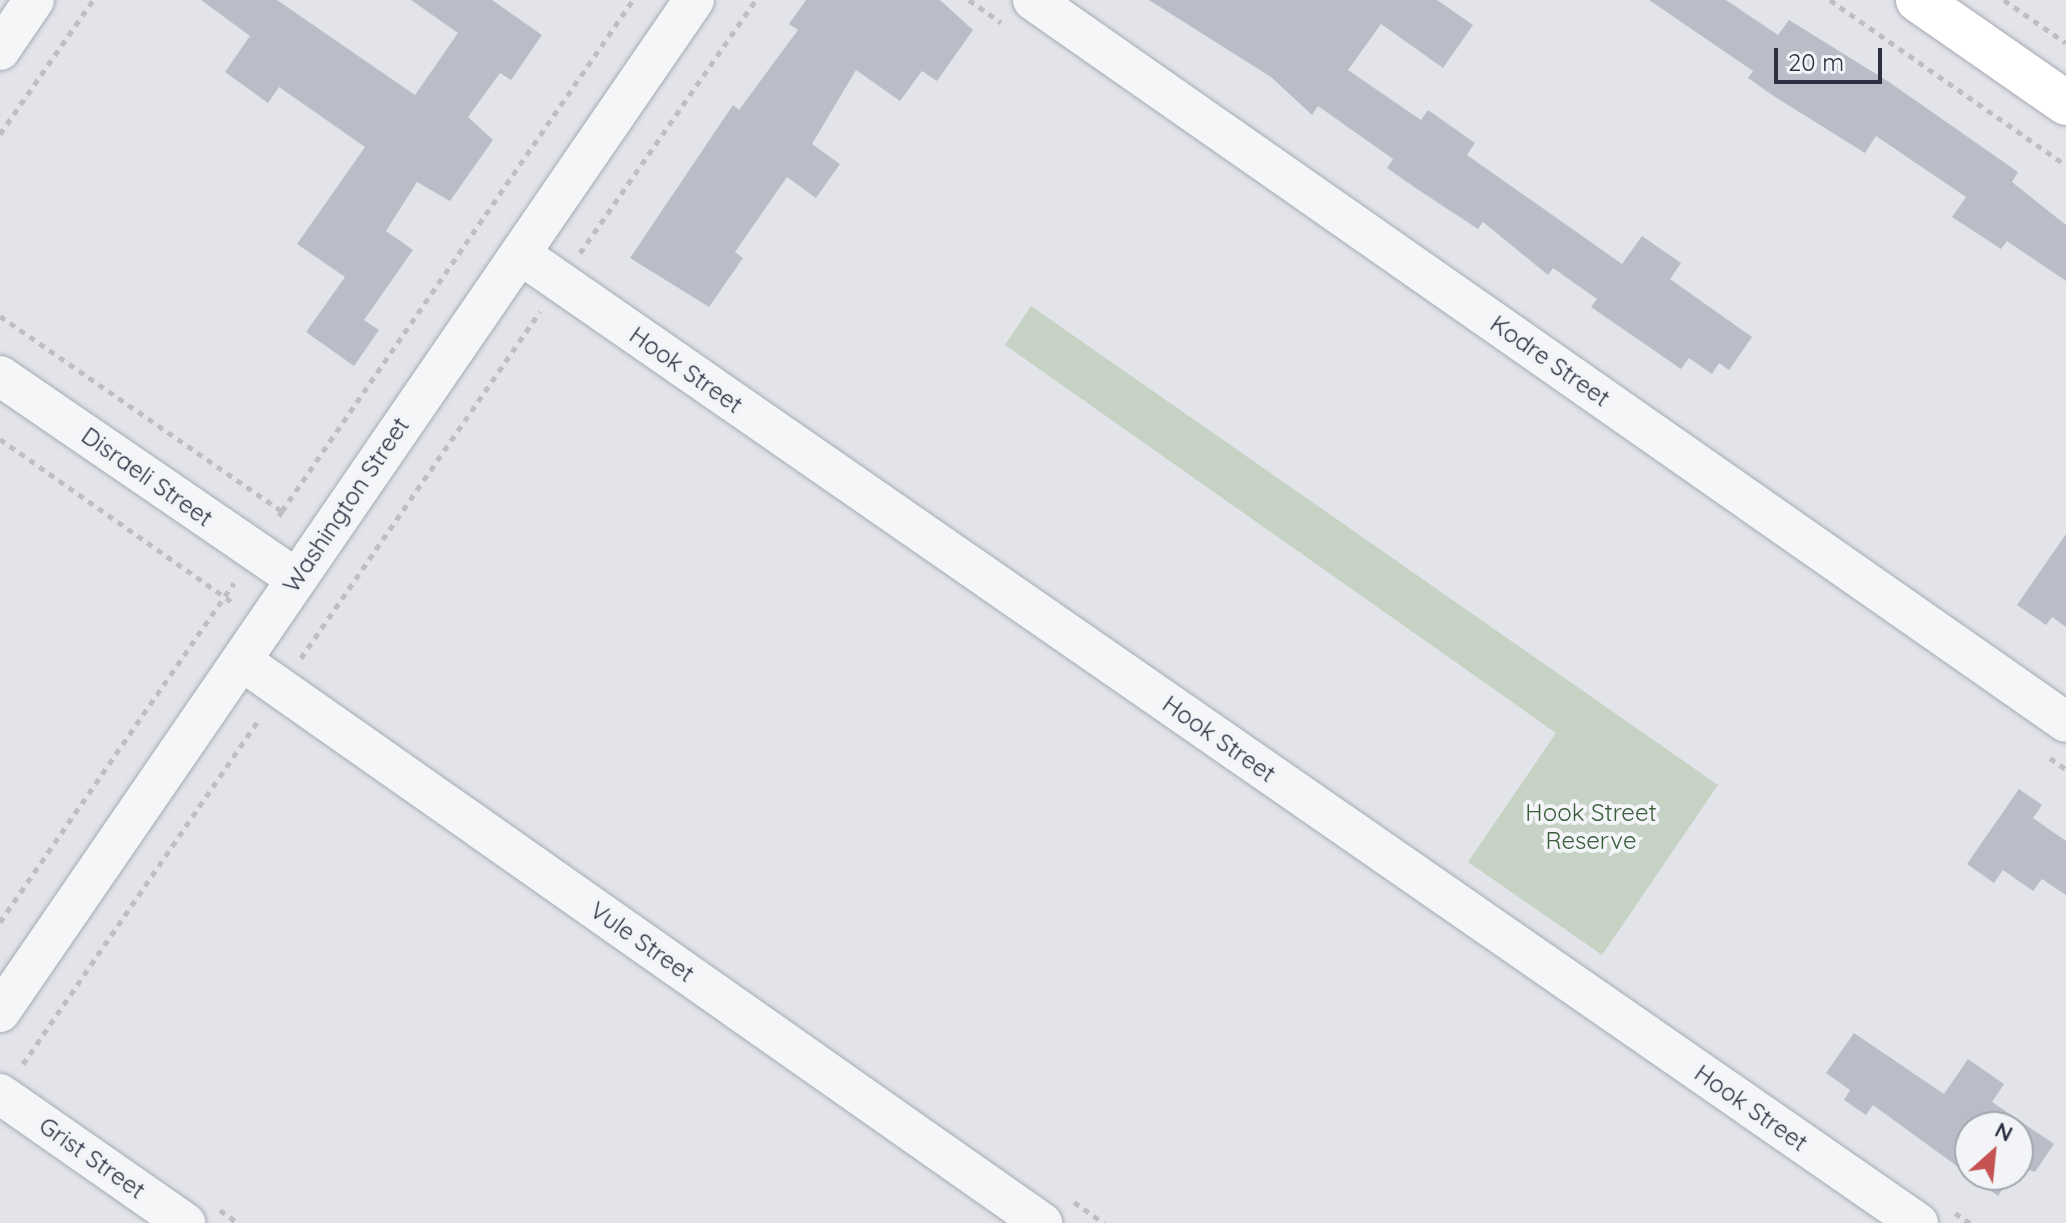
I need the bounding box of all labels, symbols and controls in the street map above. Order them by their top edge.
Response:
scale bar [1778,32,1886,82]
text: 20 m [1788,47,1844,77]
street label: Kodre Street [1485,309,1615,413]
street label: Hook Street [624,321,748,419]
street label: Washington Street [277,412,415,598]
street label: Disraeli Street [76,421,218,533]
street label: Hook Street [1157,690,1281,788]
park label: Hook Street Reserve [1525,799,1657,855]
street label: Vule Street [584,896,700,988]
street label: Hook Street [1689,1059,1813,1157]
street label: Grist Street [34,1111,150,1205]
north arrow [1954,1111,2034,1191]
text: N [1990,1115,2018,1148]

